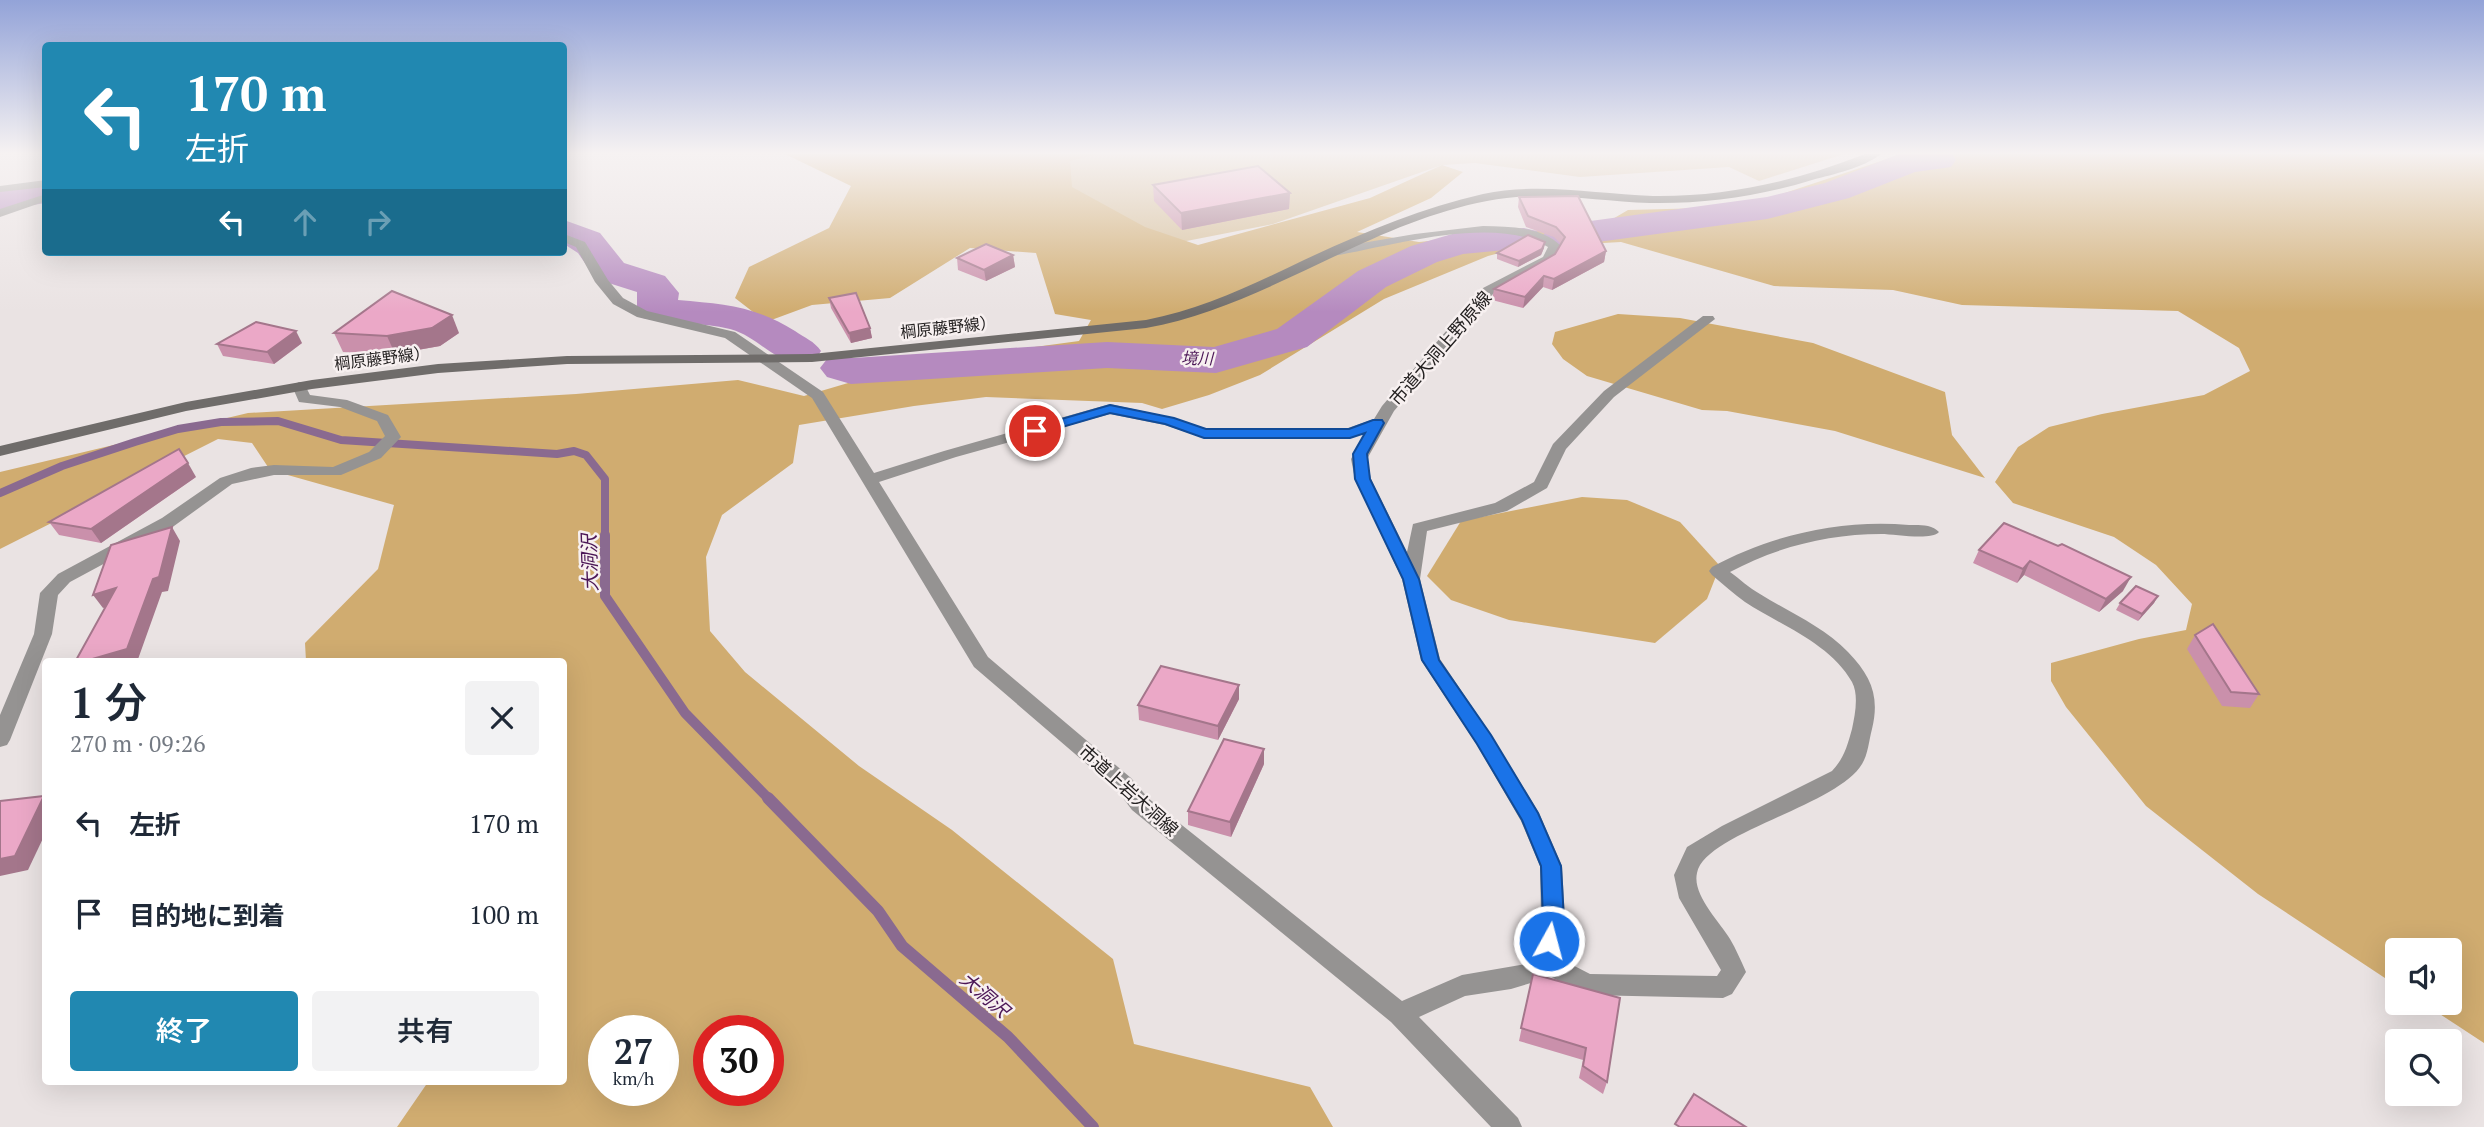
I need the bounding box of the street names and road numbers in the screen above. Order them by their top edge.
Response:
street label: 市道大洞上野原線 [1384,286,1496,410]
street label: 棡原藤野線） [899,311,997,343]
street label: 棡原藤野線） [333,341,431,375]
street label: 市道上岩大洞線 [1074,739,1184,841]

